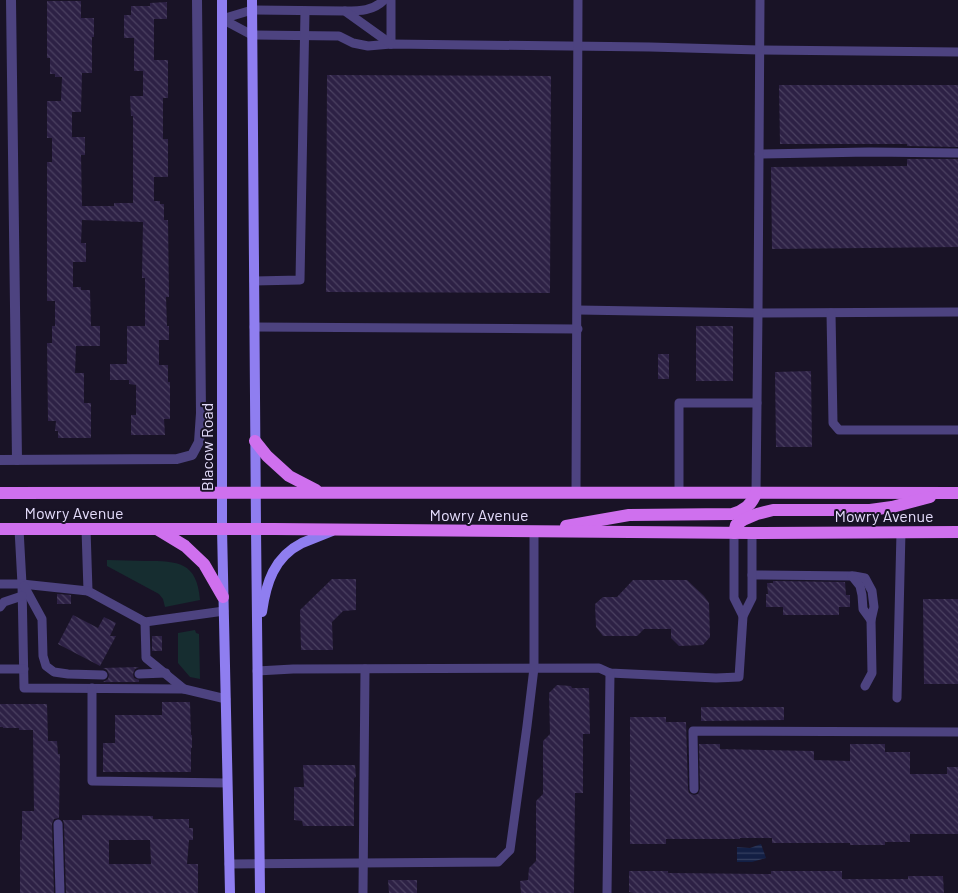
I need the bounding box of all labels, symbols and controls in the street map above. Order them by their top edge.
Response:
street label: Blacow Road [197,403,216,491]
street label: Mowry Avenue [24,503,124,522]
street label: Mowry Avenue [429,505,529,524]
street label: Mowry Avenue [834,506,934,525]

